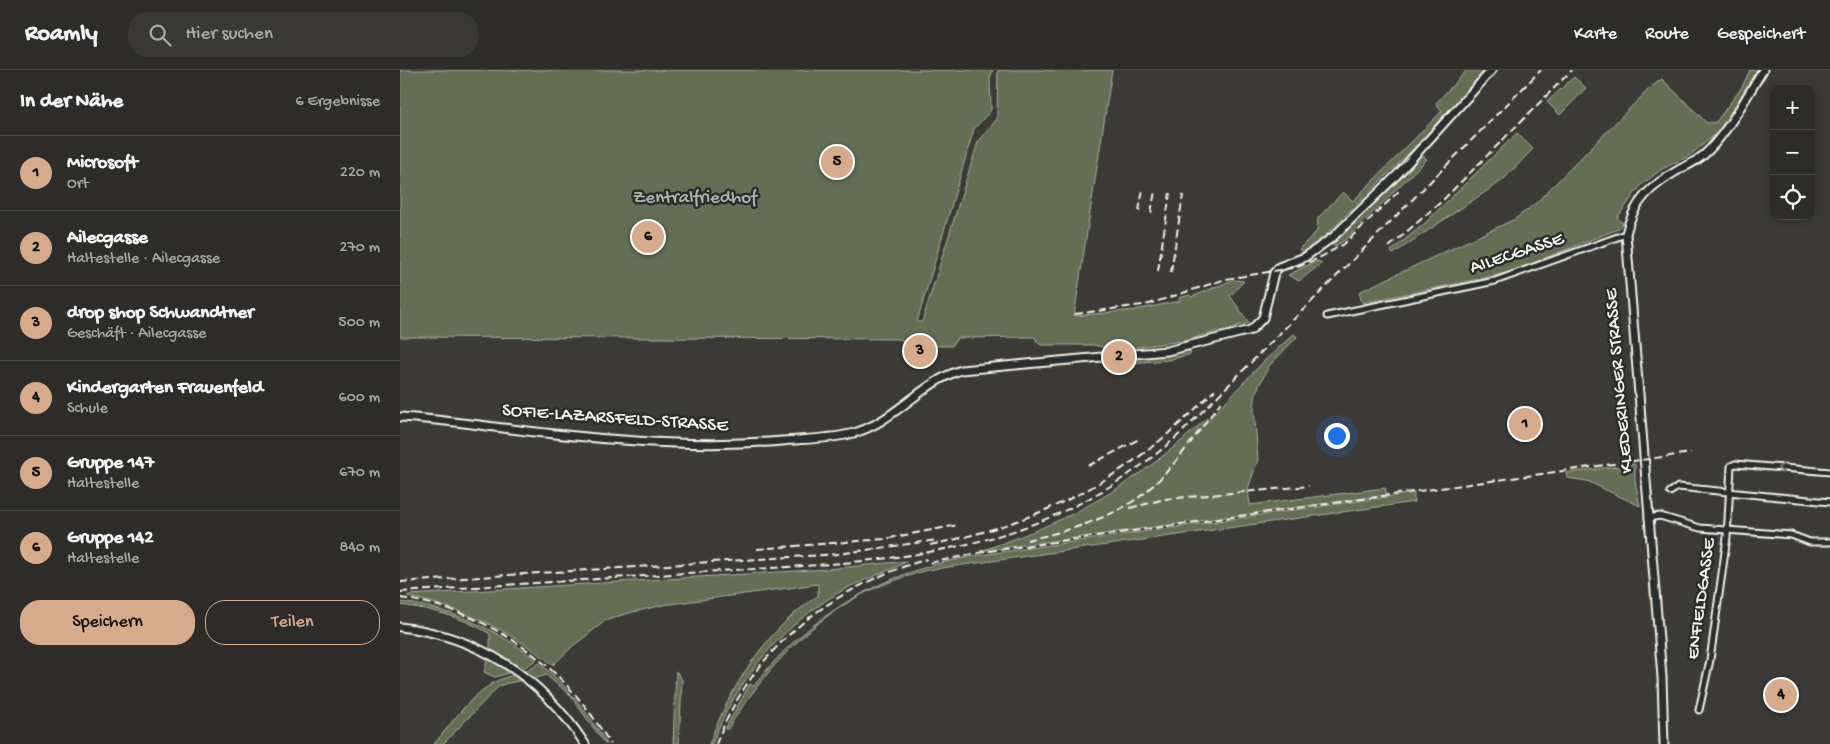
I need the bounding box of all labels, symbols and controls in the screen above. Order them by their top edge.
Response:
search box [128,12,478,57]
text: Roamly [25,20,98,49]
icon: search [146,21,174,49]
text: Hier suchen [186,23,273,46]
text: Karte [1574,24,1617,45]
text: Route [1645,24,1689,45]
text: Gespeichert [1717,24,1805,45]
map controls [1770,85,1815,220]
button: + [1770,85,1815,130]
text: In der Nähe [20,90,123,115]
text: 6 Ergebnisse [296,93,380,112]
button: − [1770,130,1815,175]
pin: 5 [821,143,853,181]
text: Microsoft [67,152,138,175]
text: 1 [33,164,39,183]
text: 220 m [340,164,380,183]
text: Ort [67,175,89,194]
button: locate [1770,175,1815,220]
park label: Zentralfriedhof [633,187,759,210]
pin: 6 [632,218,664,256]
text: Ailecgasse [67,227,148,250]
street label: AILECGASSE [1467,228,1568,280]
text: 2 [32,239,40,258]
text: 270 m [340,239,380,258]
text: Haltestelle · Ailecgasse [67,250,220,269]
street label: KLEDERINGER STRASSE [1600,286,1640,474]
text: drop shop Schwandtner [67,302,254,325]
text: 3 [32,314,40,333]
text: 500 m [338,314,380,333]
text: Geschäft · Ailecgasse [67,325,206,344]
pin: 3 [904,332,936,370]
pin: 2 [1103,338,1135,376]
text: Kindergarten Frauenfeld [67,377,263,400]
text: 4 [32,389,40,408]
text: 600 m [339,389,380,408]
text: Schule [67,400,108,419]
street label: SOFIE-LAZARSFELD-STRASSE [501,400,730,438]
pin: 1 [1509,405,1541,443]
your location [1324,423,1350,449]
text: Gruppe 147 [67,452,154,475]
one-way arrow [1777,463,1785,474]
text: 5 [32,464,40,483]
text: 670 m [339,464,380,483]
text: Haltestelle [67,475,139,494]
text: Gruppe 142 [67,527,154,550]
street label: ENFIELDGASSE [1682,536,1722,661]
text: 6 [32,539,40,558]
text: 840 m [339,539,380,558]
text: Haltestelle [67,550,139,569]
button: Speichern [20,600,195,645]
button: Teilen [205,600,380,645]
pin: 4 [1765,676,1797,714]

